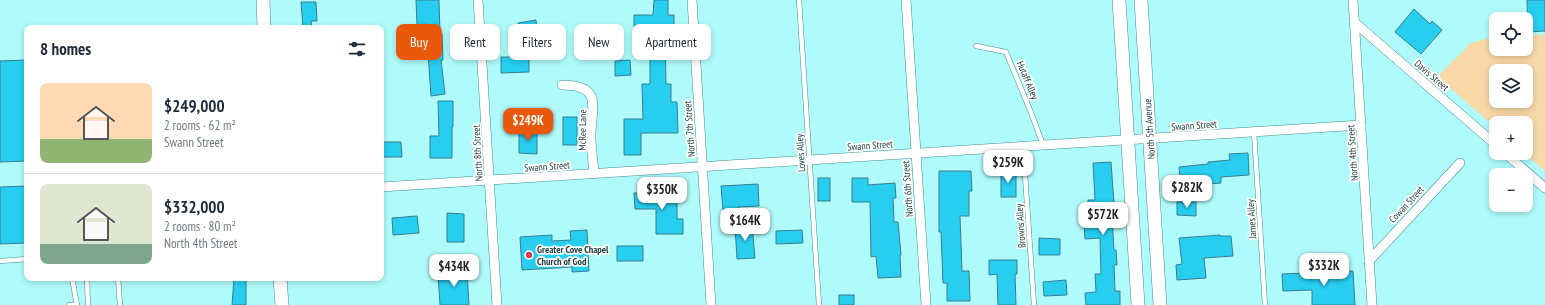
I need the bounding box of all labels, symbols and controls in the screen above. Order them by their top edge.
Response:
map controls [1489,12,1533,212]
button: locate [1489,12,1533,56]
chip: Buy [396,24,442,60]
chip: Rent [450,24,500,60]
chip: Filters [508,24,566,60]
chip: New [574,24,624,60]
chip: Apartment [632,24,711,60]
text: 8 homes [40,38,91,60]
icon: filters [346,38,368,60]
street label: Davis Street [1412,57,1452,94]
street label: Hutaff Alley [1014,59,1042,102]
button: layers [1489,64,1533,108]
text: $249,000 [164,95,225,117]
street label: North 5th Avenue [1141,98,1158,160]
icon: home [72,99,120,147]
street label: North 7th Street [681,100,698,158]
pin: $249K [500,108,556,142]
street label: McRee Lane [576,109,589,151]
text: $249K [512,112,544,129]
button: + [1489,116,1533,160]
text: 2 rooms · 62 m² [164,117,236,134]
street label: Swann Street [1171,117,1218,134]
street label: North 8th Street [470,124,485,181]
street label: North 4th Street [1344,124,1361,182]
street label: Loves Alley [793,133,808,173]
text: Swann Street [164,134,224,151]
street label: Swann Street [847,137,894,154]
pin: $259K [980,150,1036,184]
text: $259K [992,154,1024,171]
street label: Swann Street [524,158,571,175]
street label: North 6th Street [899,160,916,218]
button: − [1489,168,1533,212]
pin: $282K [1159,175,1215,209]
pin: $350K [634,177,690,211]
text: $282K [1171,179,1203,196]
text: $350K [646,181,678,198]
street label: Cowan Street [1386,183,1427,225]
text: $332,000 [164,196,225,218]
street label: James Alley [1244,199,1259,240]
icon: home [72,200,120,248]
pin: $572K [1075,202,1131,236]
street label: Browns Alley [1012,203,1029,249]
text: $572K [1087,206,1119,223]
pin: $164K [717,208,773,242]
text: $164K [729,212,761,229]
text: 2 rooms · 80 m² [164,218,236,235]
text: North 4th Street [164,235,237,252]
place label: Greater Cove Chapel Church of God [537,243,609,268]
marker: Greater Cove Chapel Church of God [524,250,534,260]
pin: $332K [1296,253,1352,287]
pin: $434K [426,254,482,288]
text: $332K [1308,257,1340,274]
text: $434K [438,258,470,275]

